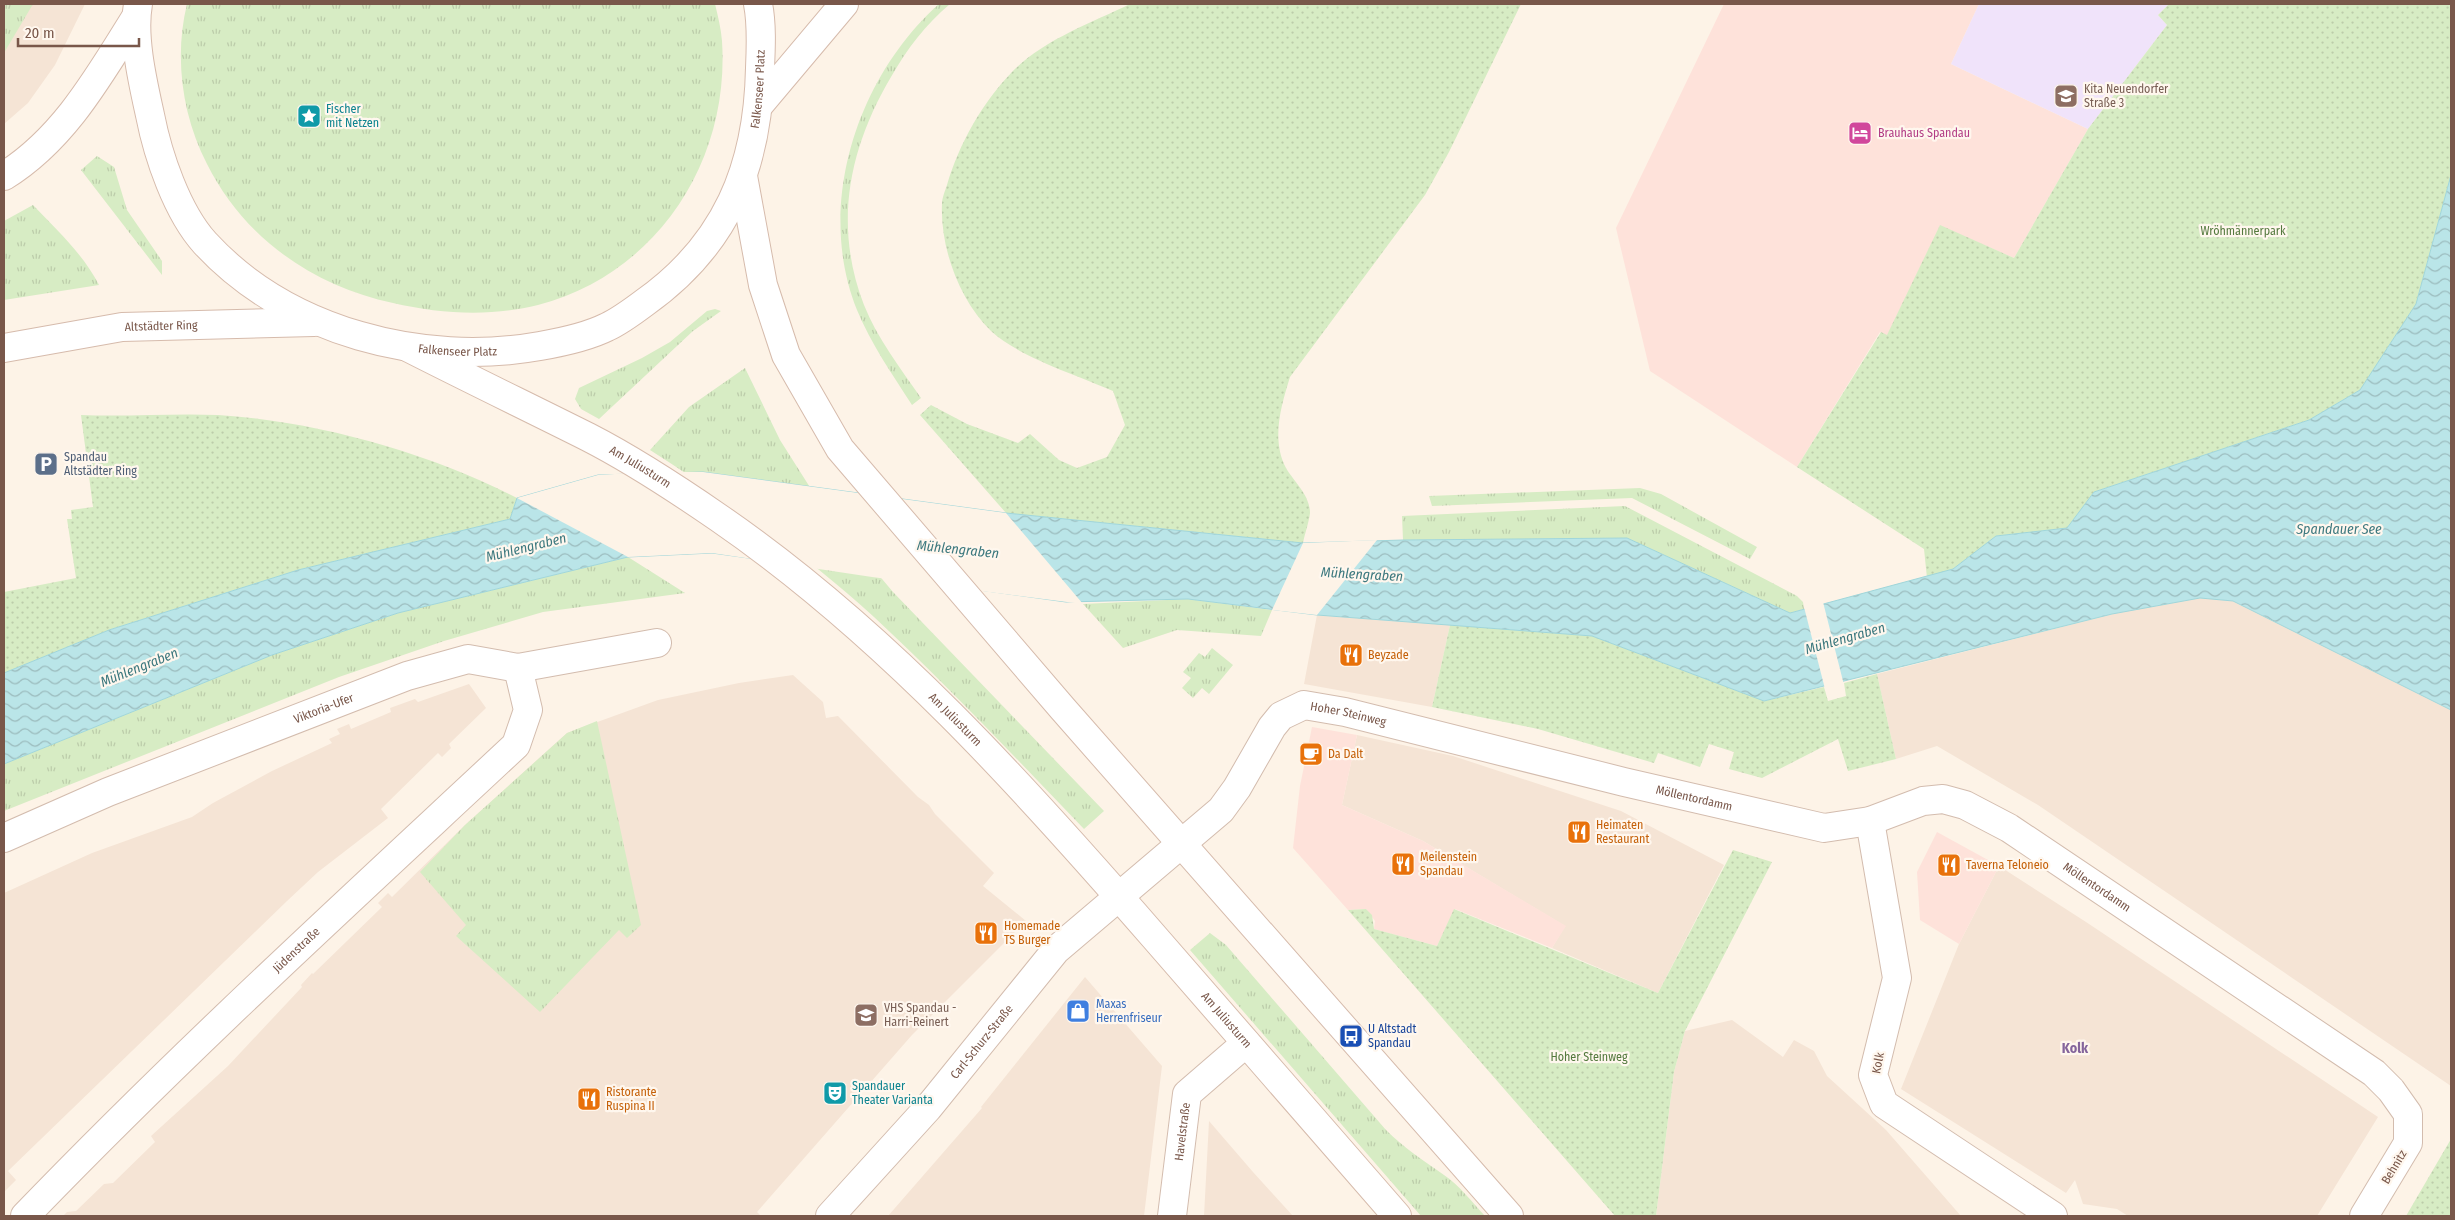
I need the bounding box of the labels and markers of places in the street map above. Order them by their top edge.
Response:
place label: Kita Neuendorfer Straße 3 [2084,82,2169,110]
school or university icon: Kita Neuendorfer Straße 3 [2053,83,2079,109]
place label: Fischer mit Netzen [326,102,379,130]
place icon: Fischer mit Netzen [296,103,322,129]
hotel icon: Brauhaus Spandau [1847,120,1873,146]
place label: Brauhaus Spandau [1878,126,1970,140]
place label: Spandau Altstädter Ring [64,450,137,478]
parking icon: Spandau Altstädter Ring [33,451,59,477]
restaurant icon: Beyzade [1338,642,1364,668]
place label: Beyzade [1368,648,1409,662]
cafe icon: Da Dalt [1298,741,1324,767]
place label: Da Dalt [1328,747,1363,761]
place label: Heimaten Restaurant [1596,818,1649,846]
restaurant icon: Heimaten Restaurant [1566,819,1592,845]
place label: Meilenstein Spandau [1420,850,1477,878]
restaurant icon: Meilenstein Spandau [1390,851,1416,877]
restaurant icon: Taverna Teloneio [1936,852,1962,878]
place label: Taverna Teloneio [1966,858,2049,872]
place label: Homemade TS Burger [1004,919,1060,947]
restaurant icon: Homemade TS Burger [973,920,999,946]
place label: Maxas Herrenfriseur [1096,997,1163,1025]
shop icon: Maxas Herrenfriseur [1065,998,1091,1024]
place label: VHS Spandau - Harri-Reinert [884,1001,956,1029]
school or university icon: VHS Spandau - Harri-Reinert [853,1002,879,1028]
place label: U Altstadt Spandau [1368,1022,1417,1050]
bus stop icon: U Altstadt Spandau [1338,1023,1364,1049]
place label: Spandauer Theater Varianta [852,1079,933,1107]
theatre icon: Spandauer Theater Varianta [822,1080,848,1106]
place label: Ristorante Ruspina II [606,1085,657,1113]
restaurant icon: Ristorante Ruspina II [576,1086,602,1112]

